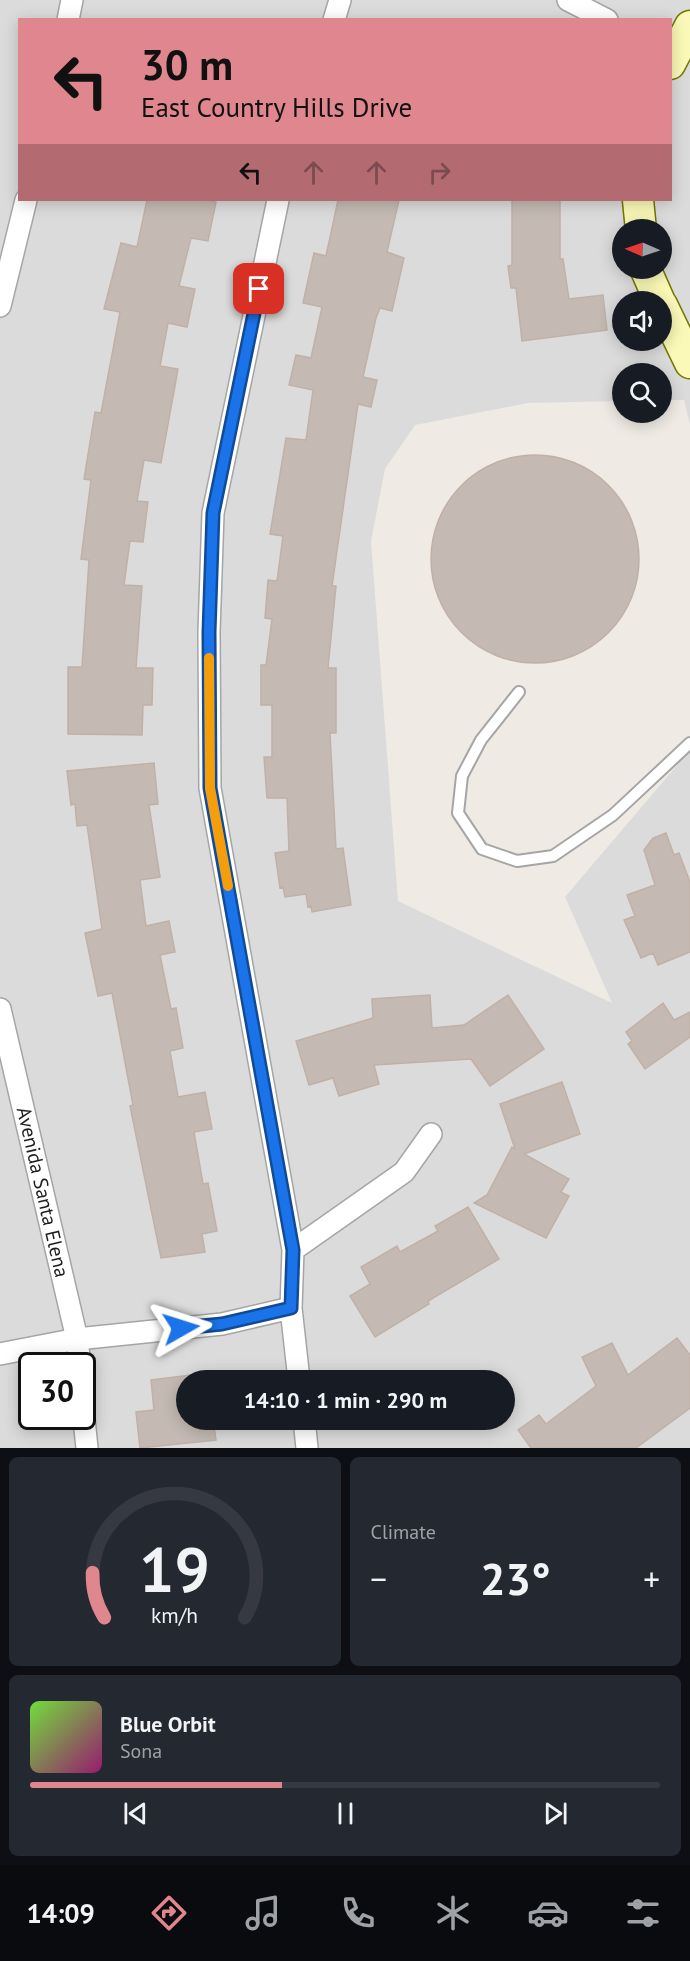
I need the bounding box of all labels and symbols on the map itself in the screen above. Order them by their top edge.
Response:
north arrow [612,219,672,279]
pin [233,263,284,314]
street label: Avenida Santa Elena [11,1104,75,1280]
position arrow [149,1296,213,1360]
speed limit sign: 30 [18,1352,96,1430]

